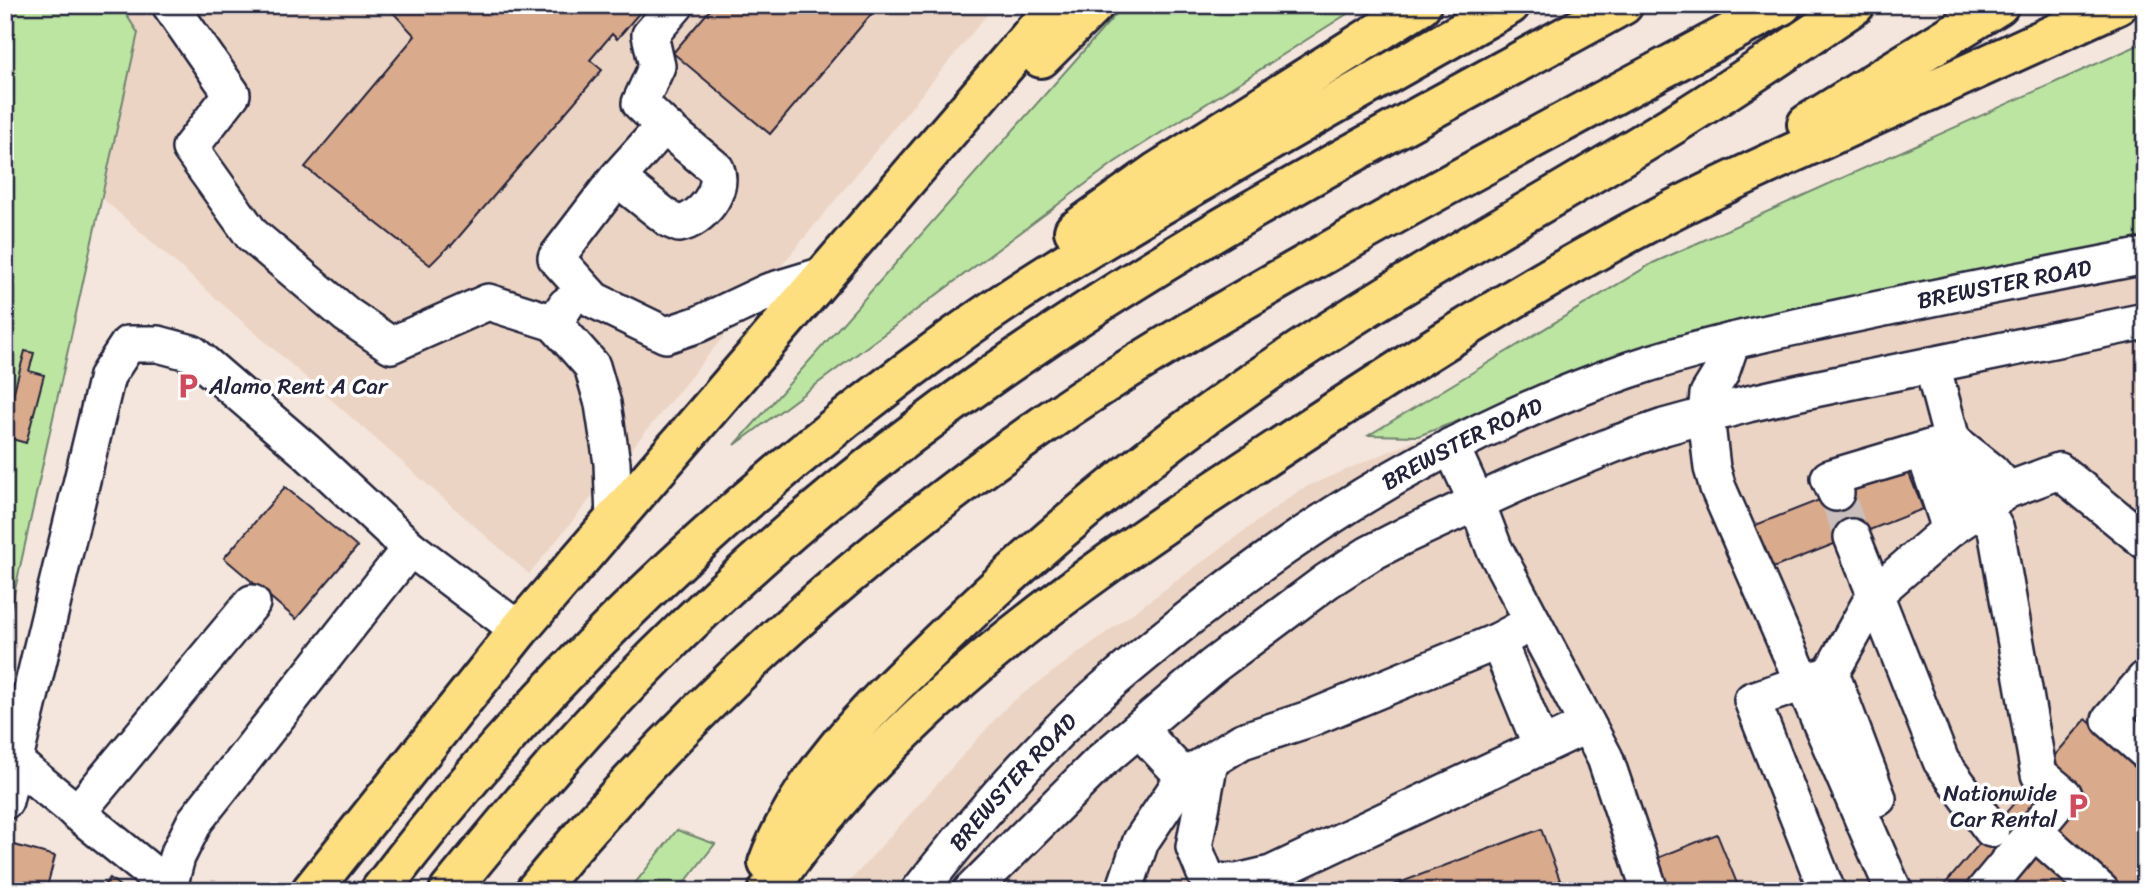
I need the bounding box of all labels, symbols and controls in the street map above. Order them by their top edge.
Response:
street label: BREWSTER ROAD [1914,246,2095,321]
place label: Alamo Rent A Car [208,366,389,407]
parking icon: Alamo Rent A Car [173,371,203,401]
street label: BREWSTER ROAD [1373,385,1549,501]
street label: BREWSTER ROAD [938,702,1087,861]
place label: Nationwide Car Rental [1943,773,2057,840]
parking icon: Nationwide Car Rental [2063,791,2093,821]

